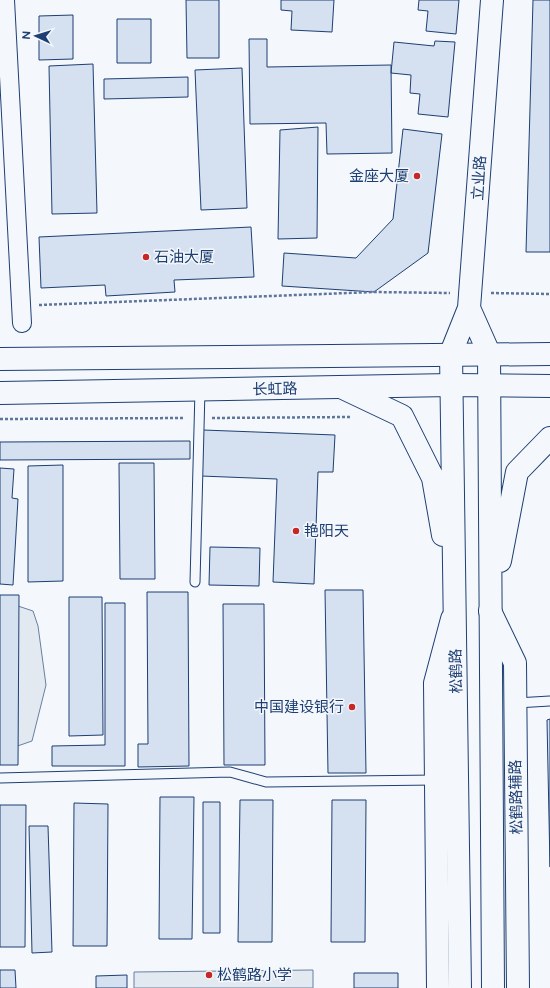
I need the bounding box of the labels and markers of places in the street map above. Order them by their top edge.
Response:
place label: 金座大厦 [349,167,409,185]
marker: 金座大厦 [412,171,422,181]
place label: 石油大厦 [154,248,214,266]
marker: 石油大厦 [141,252,151,262]
place label: 艳阳天 [304,522,349,540]
marker: 艳阳天 [291,526,301,536]
place label: 中国建设银行 [254,698,344,716]
marker: 中国建设银行 [347,702,357,712]
place label: 松鹤路小学 [217,966,292,984]
marker: 松鹤路小学 [204,970,214,980]

